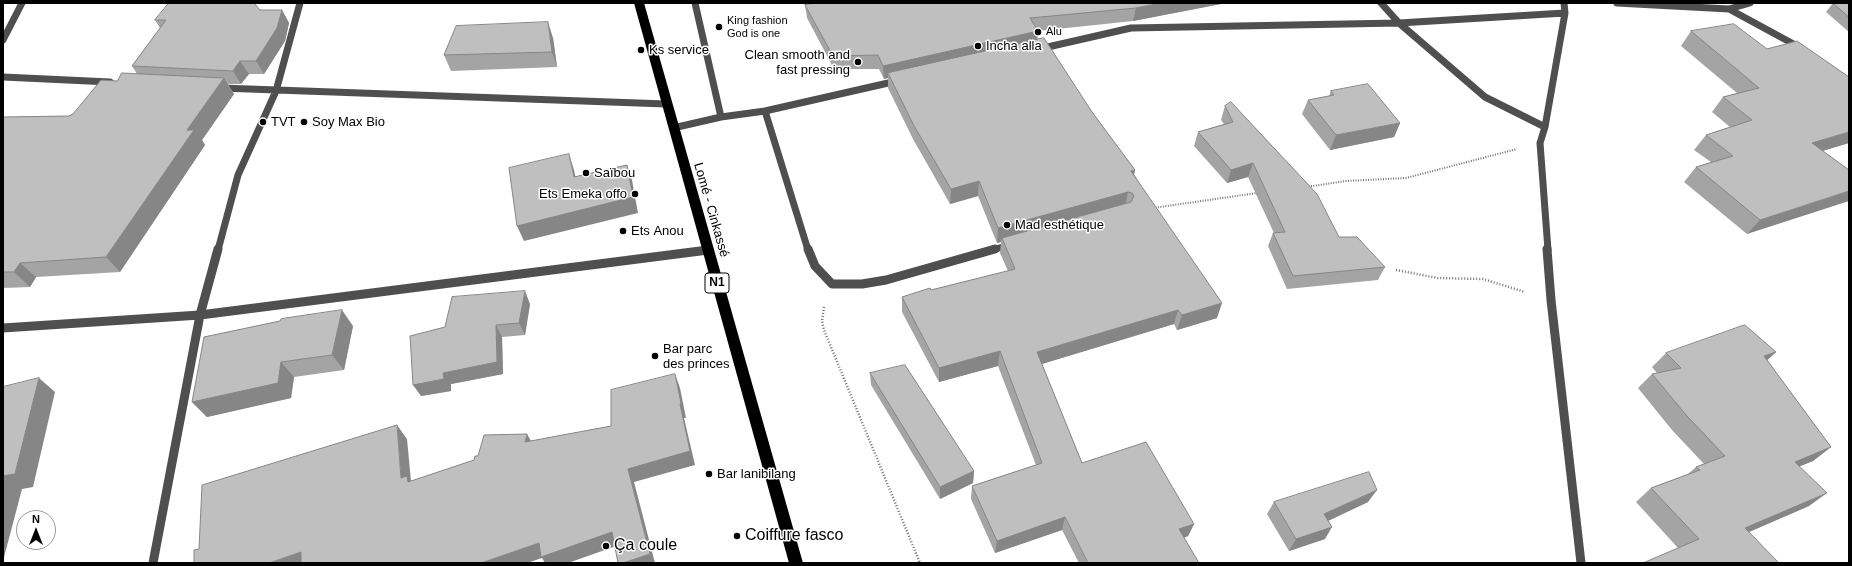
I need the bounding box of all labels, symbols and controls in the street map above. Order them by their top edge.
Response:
place label: King fashion God is one [727,14,788,40]
marker: King fashion God is one [714,22,724,32]
place label: Alu [1046,25,1062,39]
marker: Alu [1033,27,1043,37]
place label: Incha alla [986,38,1042,54]
marker: Incha alla [973,41,983,51]
place label: Ks service [649,42,709,58]
marker: Ks service [636,45,646,55]
place label: Clean smooth and fast pressing [744,47,850,78]
marker: Clean smooth and fast pressing [853,57,863,67]
place label: TVT [271,114,296,130]
place label: Soy Max Bio [312,114,385,130]
marker: TVT [258,117,268,127]
marker: Soy Max Bio [299,117,309,127]
street label: Lomé - Cinkassé [690,161,732,259]
place label: Saïbou [594,165,635,181]
marker: Saïbou [581,168,591,178]
place label: Ets Emeka offo [539,186,627,202]
marker: Ets Emeka offo [630,189,640,199]
place label: Mad esthétique [1015,217,1104,233]
marker: Mad esthétique [1002,220,1012,230]
place label: Ets Anou [631,223,684,239]
marker: Ets Anou [618,226,628,236]
road number: N1 [705,273,729,293]
place label: Bar parc des princes [663,341,729,372]
marker: Bar parc des princes [650,351,660,361]
place label: Bar lanibilang [717,466,796,482]
marker: Bar lanibilang [704,469,714,479]
north arrow [16,510,56,550]
text: N [32,513,40,525]
place label: Coiffure fasco [745,526,843,546]
marker: Coiffure fasco [732,531,742,541]
place label: Ça coule [614,536,677,556]
marker: Ça coule [601,541,611,551]

